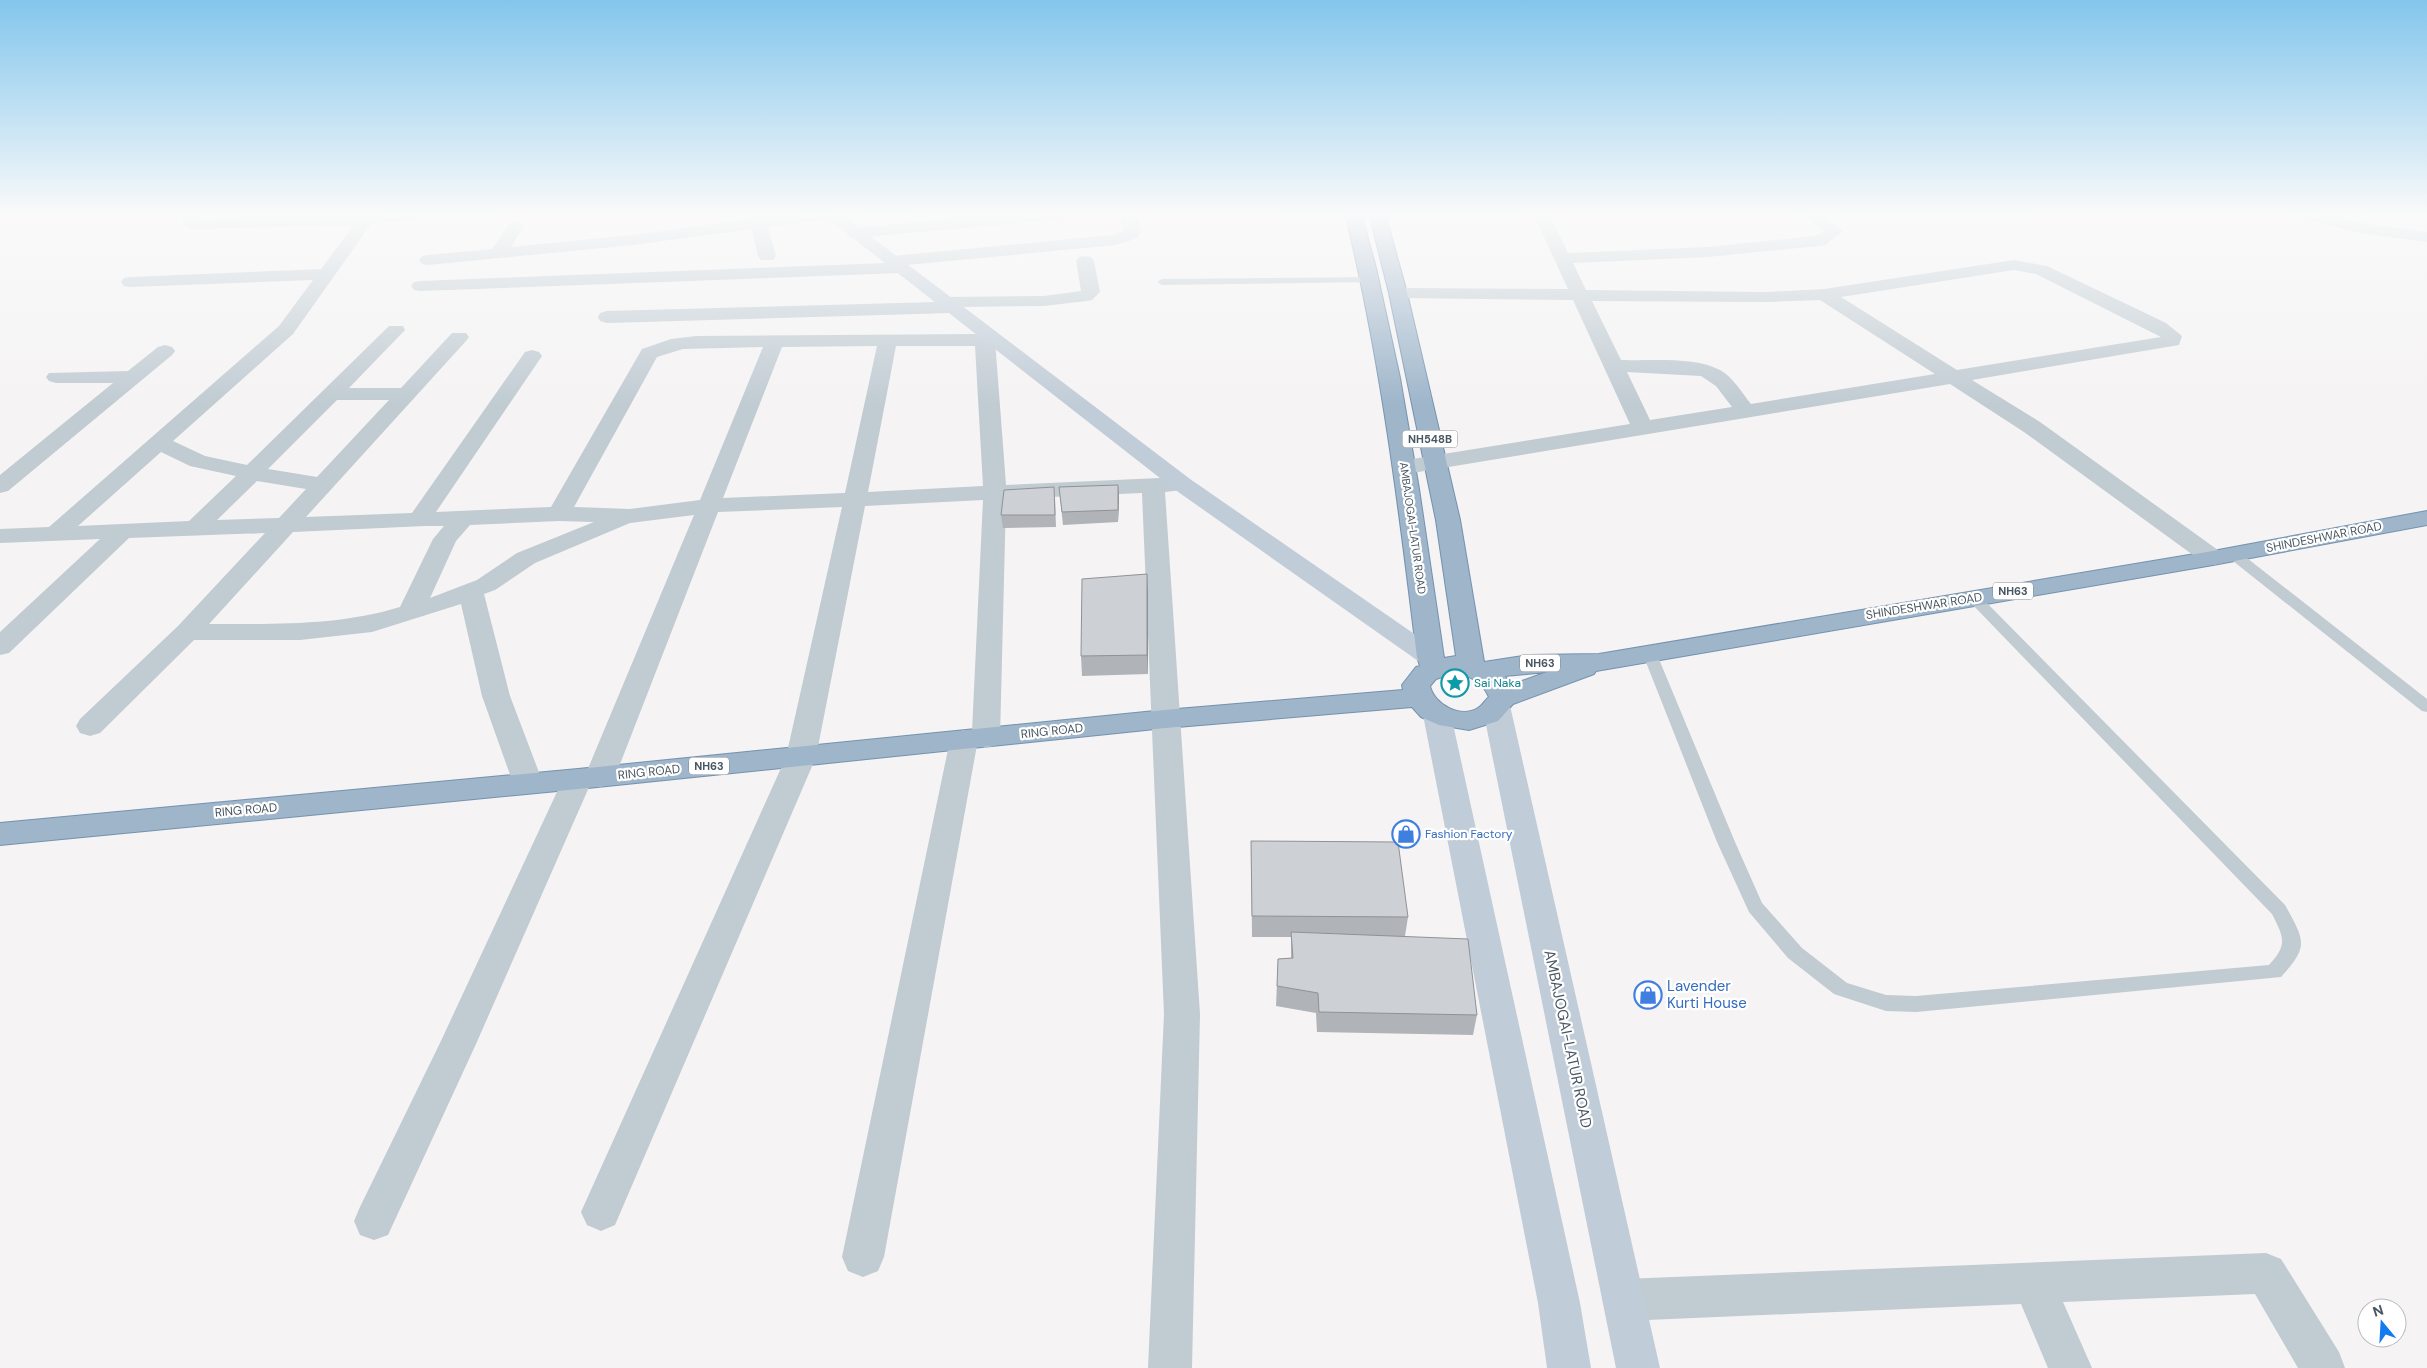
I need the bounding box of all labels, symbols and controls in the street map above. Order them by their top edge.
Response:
road number: NH548B [1402,430,1458,448]
street label: AMBAJOGAI-LATUR ROAD [1397,461,1429,595]
street label: SHINDESHWAR ROAD [2265,518,2383,556]
road number: NH63 [1993,582,2033,600]
street label: SHINDESHWAR ROAD [1865,589,1983,623]
road number: NH63 [1520,654,1560,671]
place icon: Sai Naka [1440,668,1470,698]
place label: Sai Naka [1474,675,1521,691]
street label: RING ROAD [1020,720,1084,742]
road number: NH63 [689,758,729,774]
street label: RING ROAD [617,761,681,783]
street label: RING ROAD [214,799,278,821]
shop icon: Fashion Factory [1391,819,1421,849]
place label: Fashion Factory [1425,826,1513,842]
street label: AMBAJOGAI-LATUR ROAD [1539,948,1597,1130]
place label: Lavender Kurti House [1667,976,1747,1013]
shop icon: Lavender Kurti House [1633,980,1663,1010]
north arrow [2357,1298,2407,1348]
text: N [2370,1300,2386,1321]

